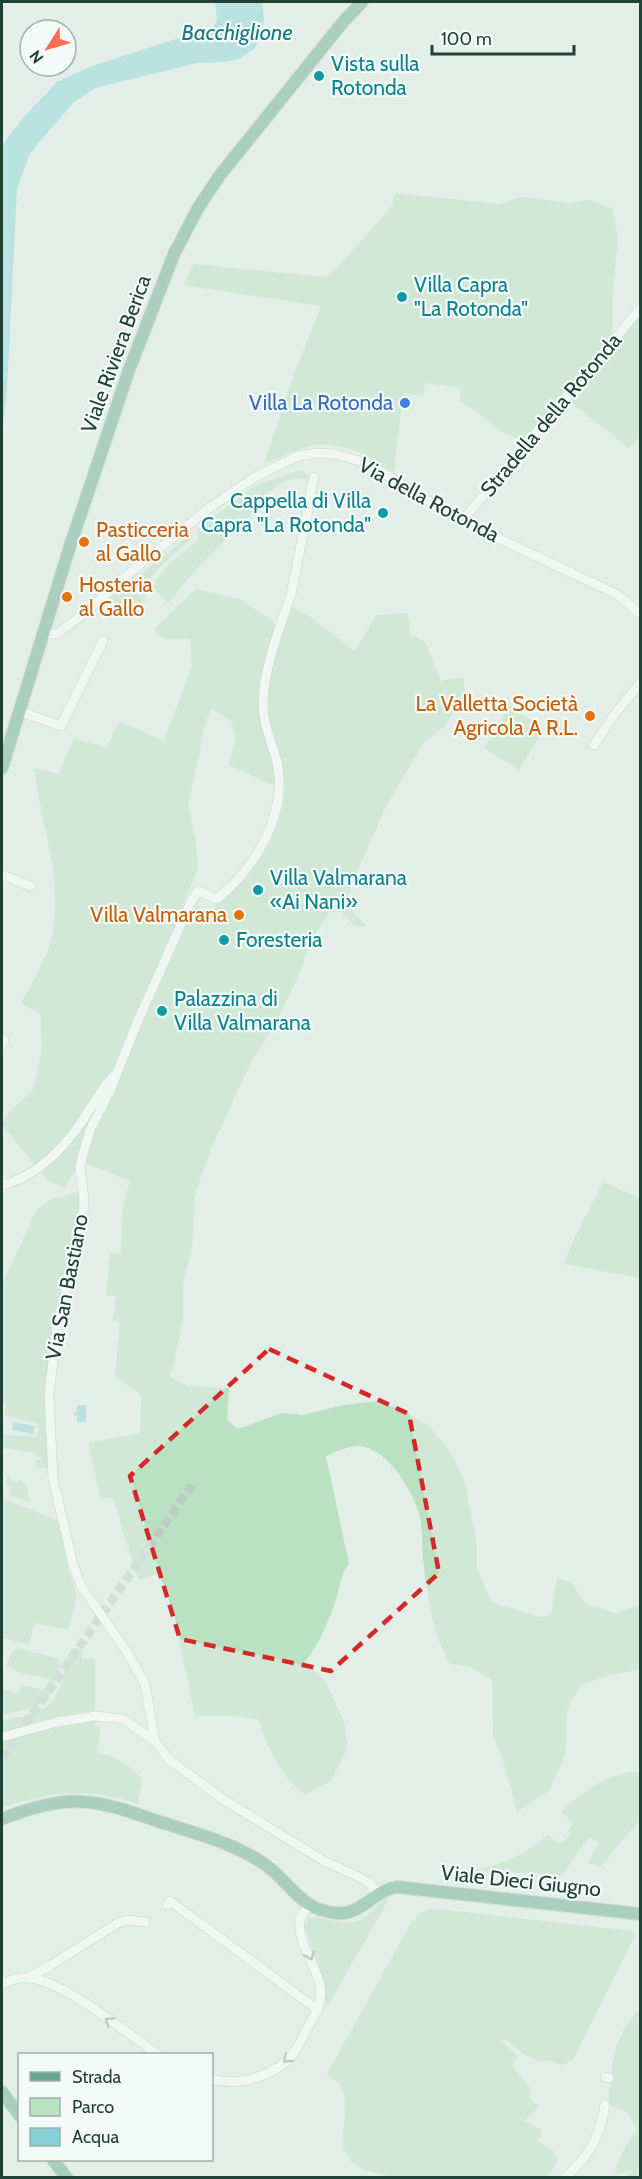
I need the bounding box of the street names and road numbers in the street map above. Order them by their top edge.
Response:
street label: Viale Riviera Berica [75,271,156,436]
street label: Stradella della Rotonda [475,328,626,501]
street label: Via della Rotonda [355,452,504,547]
street label: Via San Bastiano [40,1212,93,1362]
street label: Viale Dieci Giugno [440,1860,602,1901]

